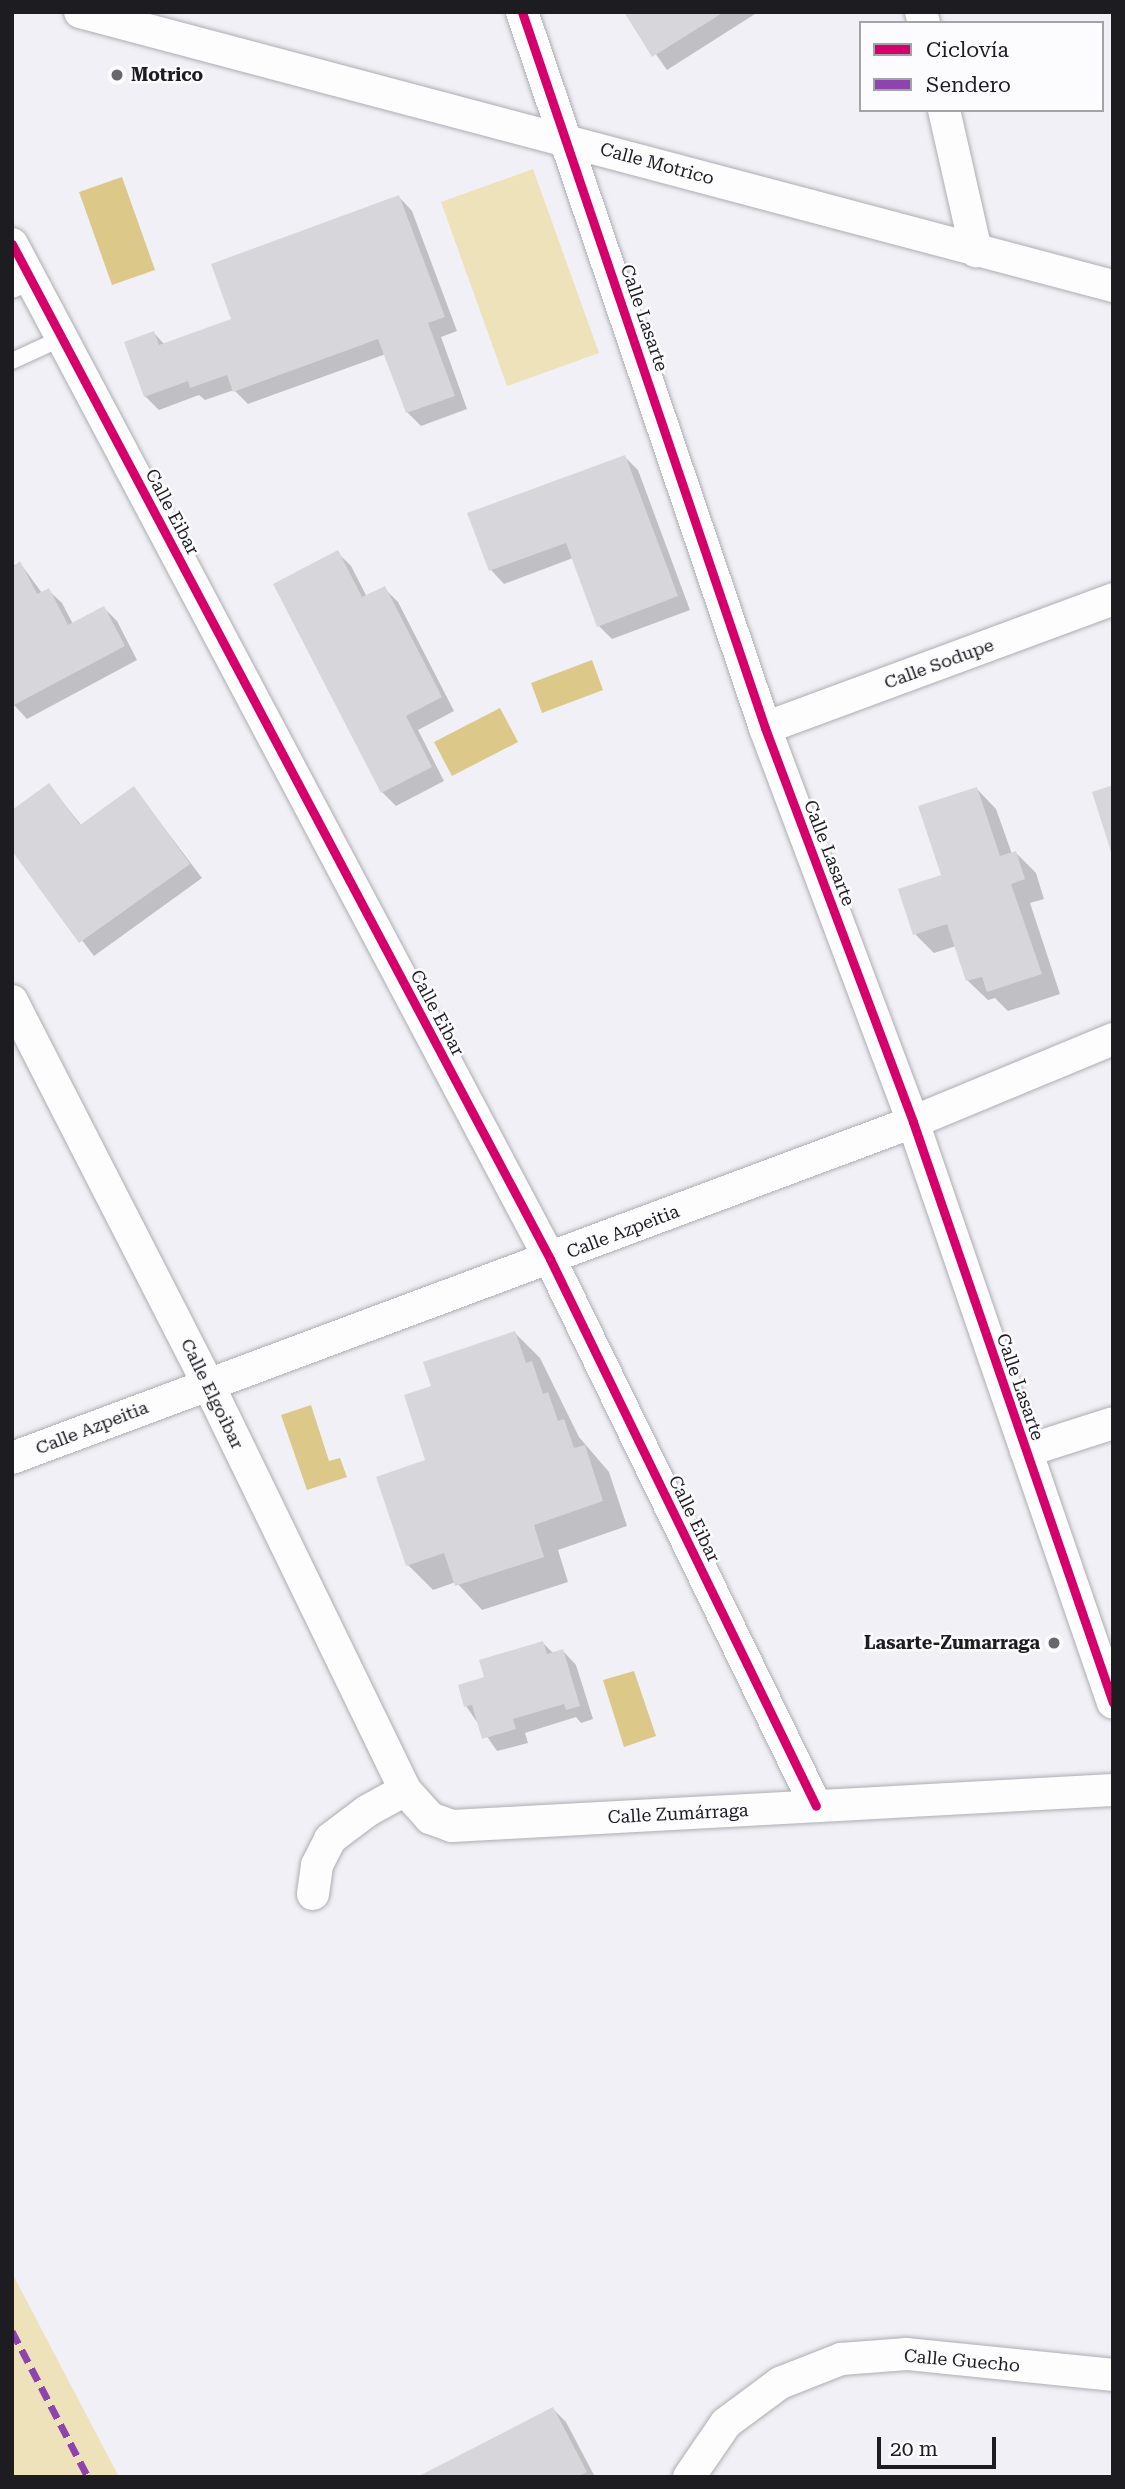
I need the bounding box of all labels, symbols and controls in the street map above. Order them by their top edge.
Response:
legend [859,21,1104,112]
text: Ciclovía [926,38,1009,62]
place label: Motrico [131,64,203,86]
marker: Motrico [109,67,125,83]
text: Sendero [926,73,1011,97]
street label: Calle Motrico [598,138,716,190]
street label: Calle Lasarte [616,262,672,374]
street label: Calle Eibar [140,465,204,559]
street label: Calle Sodupe [881,634,997,694]
street label: Calle Lasarte [799,797,859,909]
street label: Calle Eibar [405,966,469,1060]
street label: Calle Azpeitia [564,1201,682,1263]
street label: Calle Lasarte [992,1331,1048,1443]
street label: Calle Elgoibar [176,1335,248,1453]
street label: Calle Azpeitia [33,1397,151,1459]
street label: Calle Eibar [664,1472,724,1566]
place label: Lasarte-Zumarraga [864,1632,1040,1654]
marker: Lasarte-Zumarraga [1046,1635,1062,1651]
street label: Calle Zumárraga [607,1800,749,1828]
street label: Calle Guecho [903,2345,1021,2377]
scale bar [880,2422,999,2466]
text: 20 m [890,2437,938,2461]

